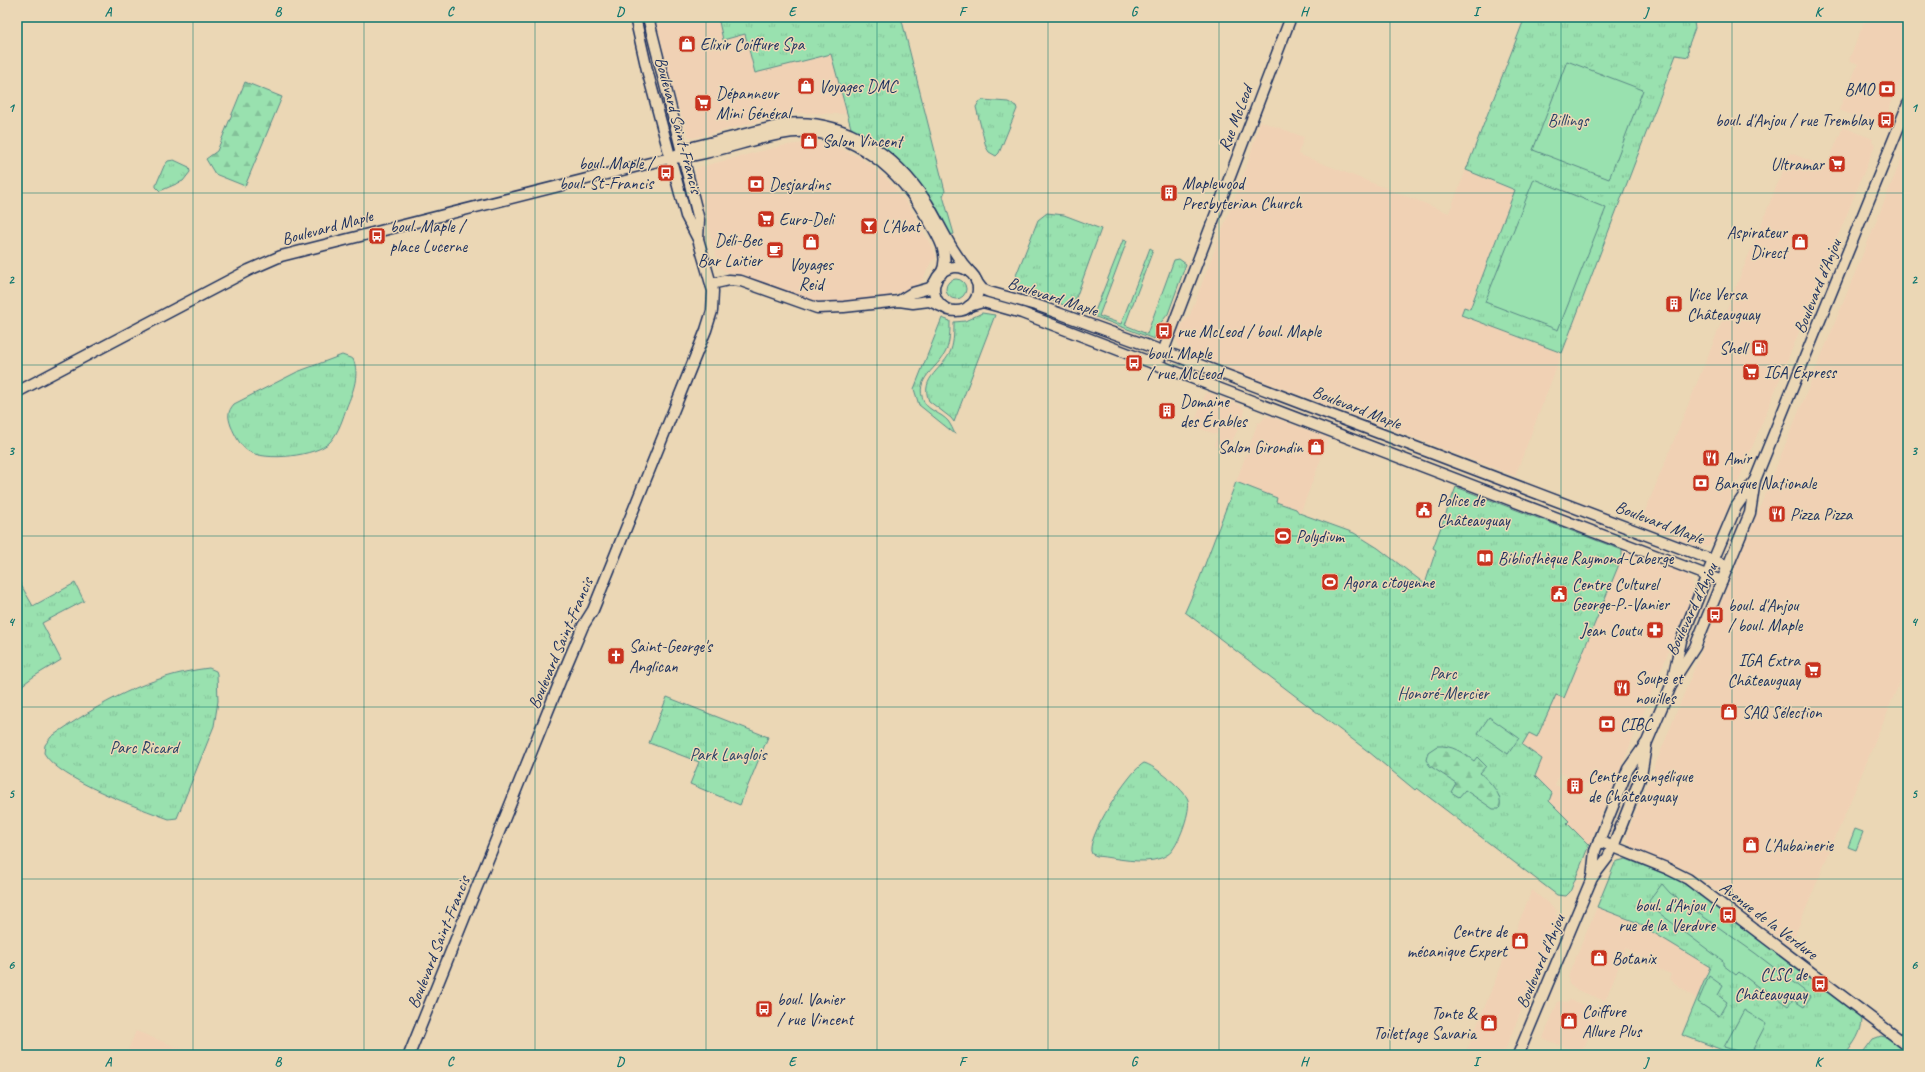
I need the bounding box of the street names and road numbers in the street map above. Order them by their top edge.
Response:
street label: Boulevard Saint-Francis [650,55,707,198]
street label: Rue McLeod [1213,79,1259,154]
street label: Boulevard Maple [279,205,376,250]
street label: Boulevard d'Anjou [1789,234,1847,336]
street label: Boulevard Maple [1005,272,1102,321]
street label: Boulevard Maple [1309,381,1406,435]
street label: Boulevard Maple [1612,496,1709,550]
street label: Boulevard d'Anjou [1661,558,1723,659]
street label: Boulevard Saint-Francis [523,572,598,712]
street label: Boulevard Saint-Francis [402,871,475,1011]
street label: Avenue de la Verdure [1716,877,1823,965]
street label: Boulevard d'Anjou [1511,910,1570,1011]

